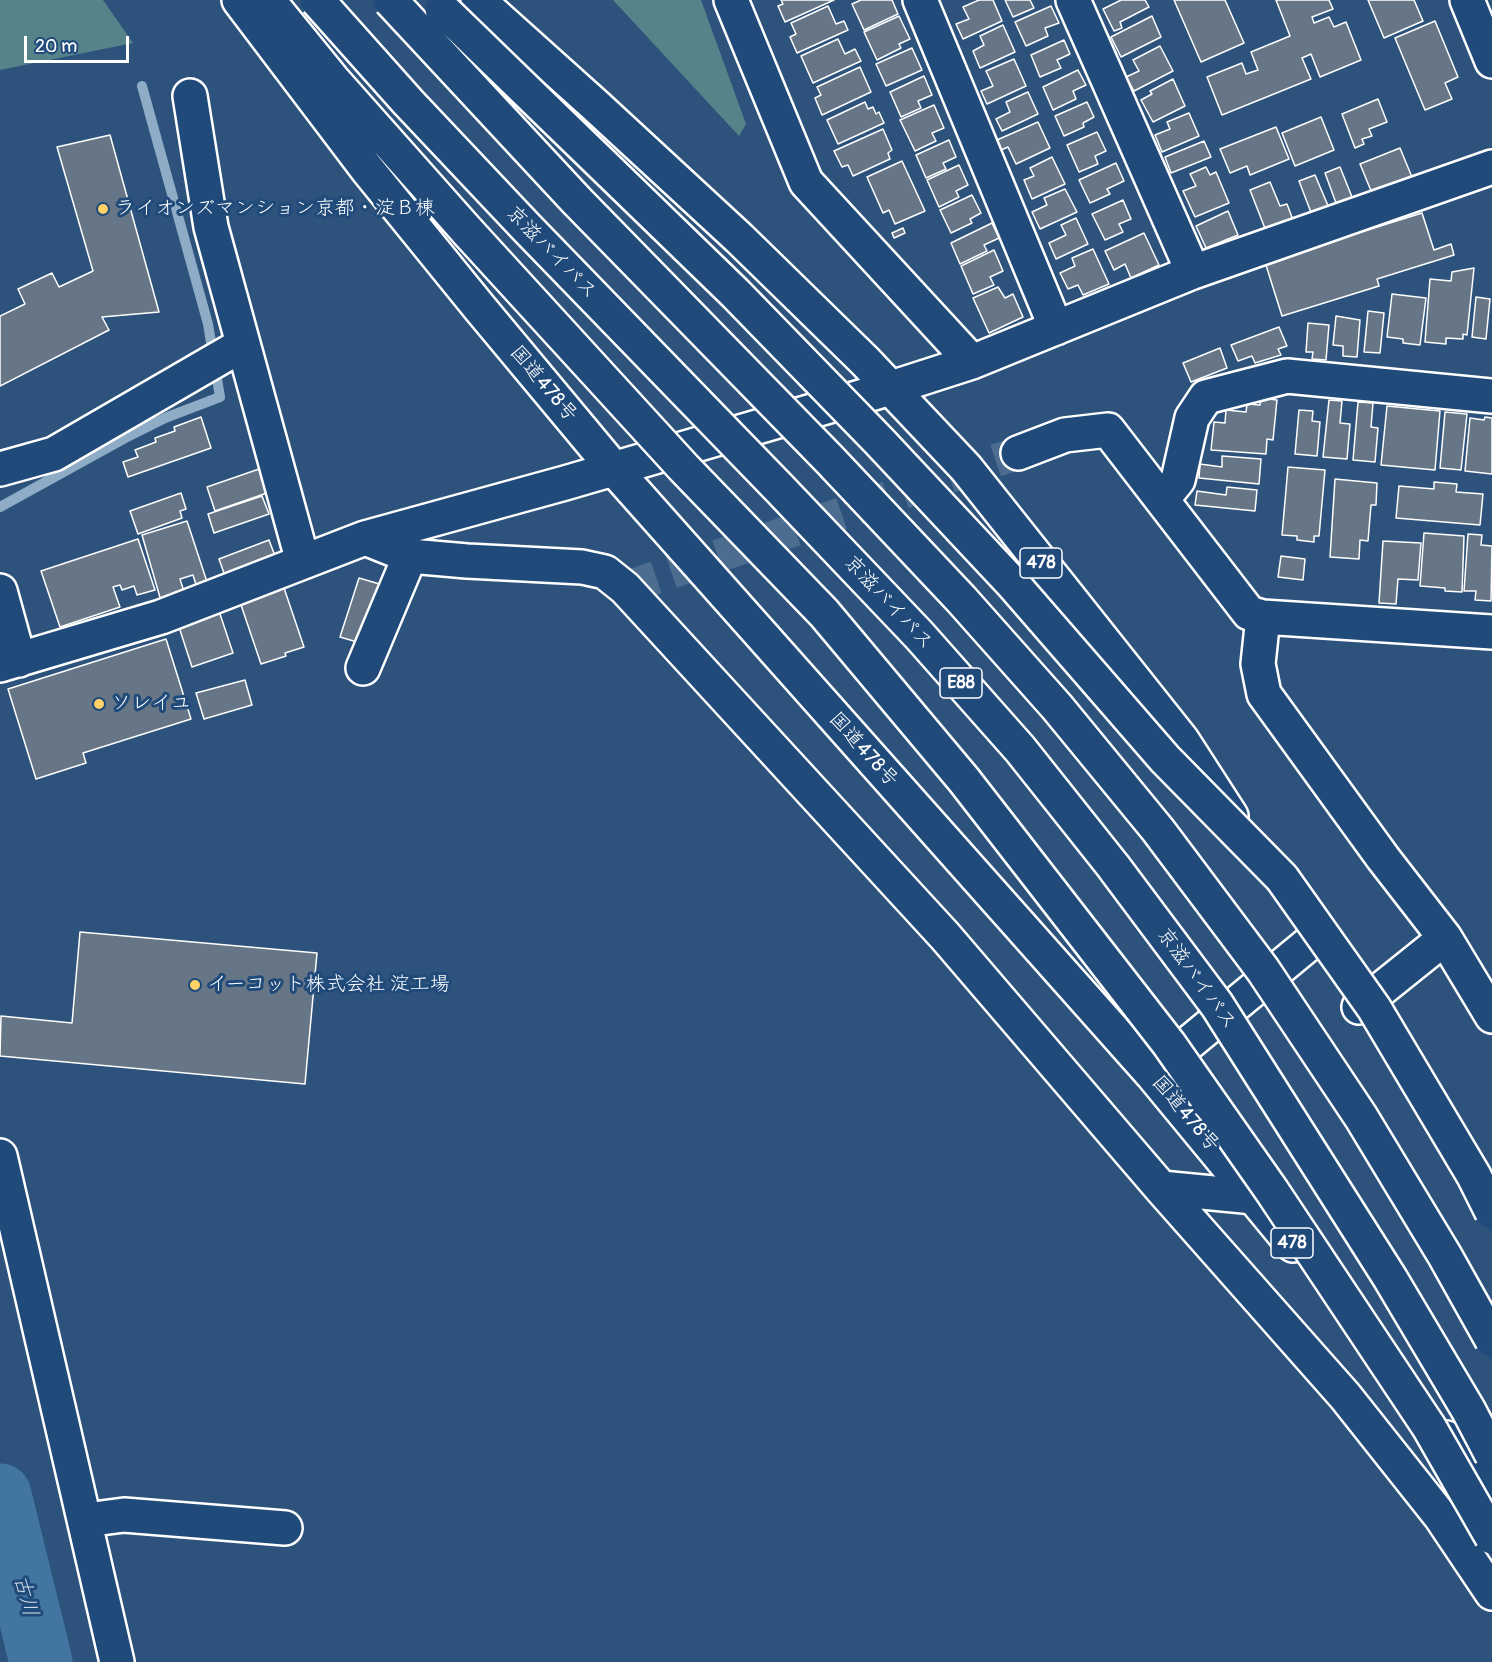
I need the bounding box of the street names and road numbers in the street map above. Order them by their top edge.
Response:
street label: 京滋バイパス [501,202,601,304]
street label: 国道478号 [504,341,582,427]
road number: 478 [1020,548,1062,578]
street label: 京滋バイパス [838,551,938,655]
road number: E88 [940,668,982,698]
street label: 国道478号 [823,708,903,792]
street label: 京滋バイパス [1151,923,1241,1035]
street label: 国道478号 [1146,1071,1224,1157]
road number: 478 [1271,1228,1313,1258]

